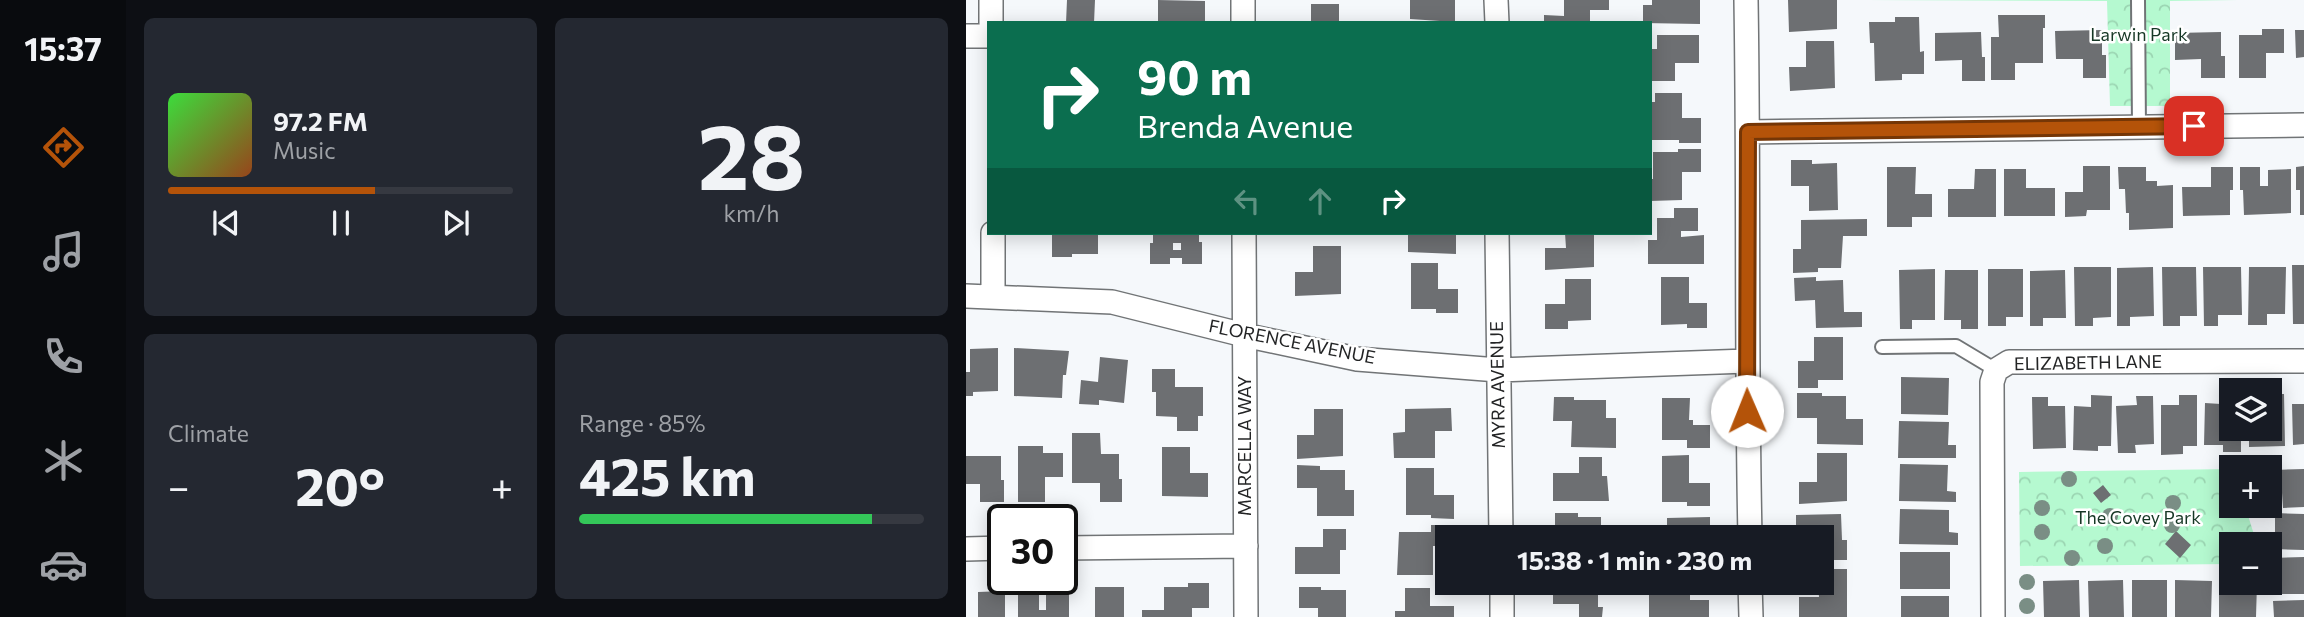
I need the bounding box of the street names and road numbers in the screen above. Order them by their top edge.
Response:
street label: FLORENCE AVENUE [1207,314,1377,368]
street label: MYRA AVENUE [1485,321,1509,449]
street label: ELIZABETH LANE [2014,350,2162,374]
street label: MARCELLA WAY [1233,375,1255,516]

